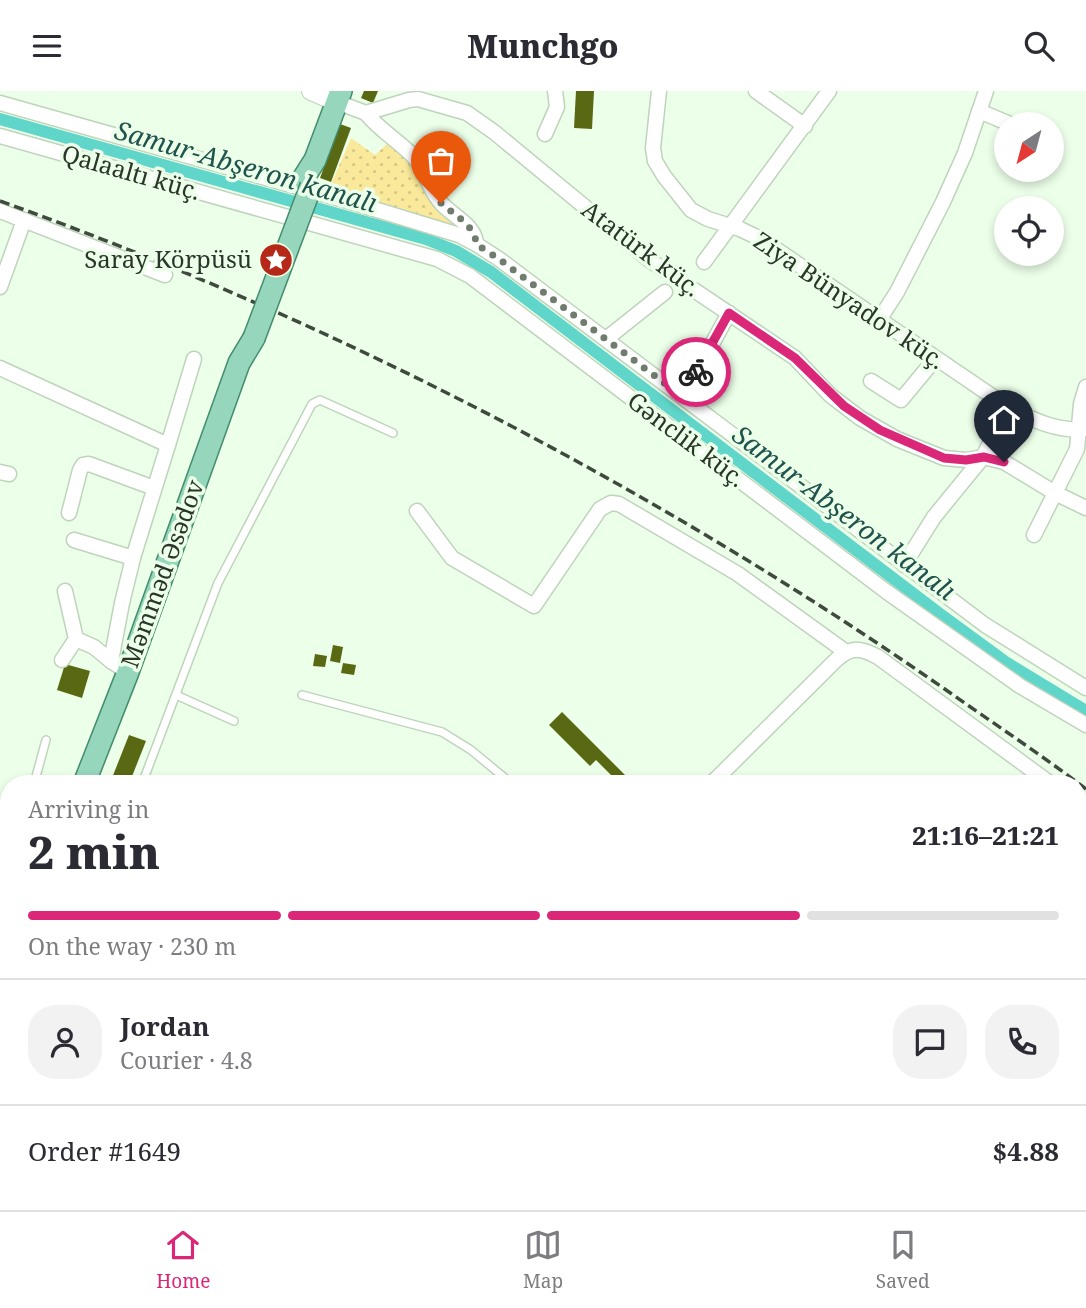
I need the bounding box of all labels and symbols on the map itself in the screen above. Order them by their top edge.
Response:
water label: Samur-Abşeron kanalı [111,111,382,221]
north arrow [994,112,1064,182]
pin [411,131,471,203]
street label: Qalaaltı küç. [58,136,205,207]
street label: Atatürk küç. [576,192,708,303]
street label: Ziya Bünyadov küç. [748,223,952,376]
place icon: Saray Körpüsü [257,241,295,279]
place label: Saray Körpüsü [84,242,252,275]
courier [661,337,731,407]
street label: Gənclik küç. [621,384,753,494]
pin [974,390,1034,462]
water label: Samur-Abşeron kanalı [725,416,964,608]
street label: Məmməd Əsədov [112,475,211,672]

